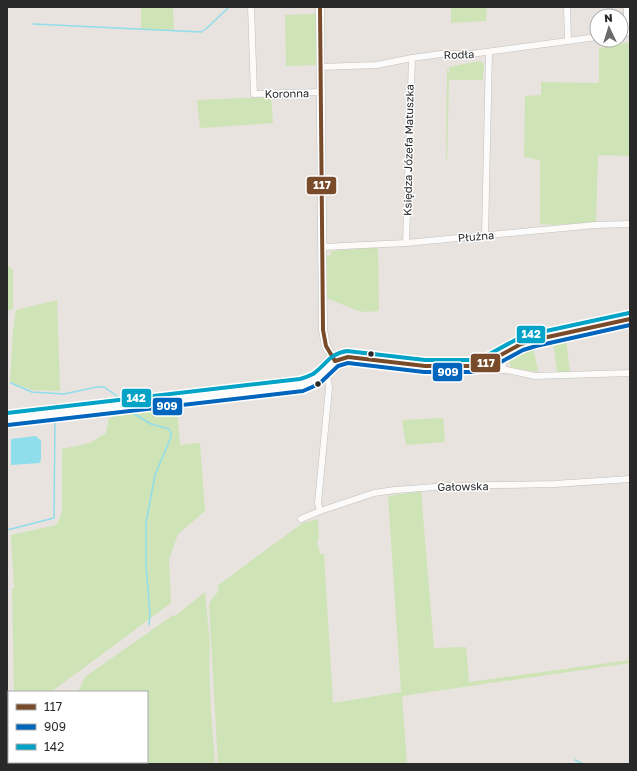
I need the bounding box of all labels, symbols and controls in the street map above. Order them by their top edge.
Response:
north arrow [589,8,629,48]
text: N [604,11,613,24]
street label: Rodła [443,47,475,61]
street label: Księdza Józefa Matuszka [400,84,416,216]
street label: Koronna [265,86,309,100]
line badge: 117 [306,176,337,195]
text: 117 [313,178,331,191]
street label: Płużna [457,228,495,244]
line badge: 142 [516,325,546,344]
text: 142 [521,327,541,340]
unlabelled marker [366,349,376,359]
line badge: 117 [470,353,501,373]
text: 117 [477,356,495,369]
line badge: 909 [432,362,463,382]
text: 909 [437,365,459,378]
unlabelled marker [313,379,323,389]
line badge: 142 [121,388,152,408]
text: 142 [126,391,146,404]
line badge: 909 [152,397,183,416]
text: 909 [156,399,178,412]
street label: Gałowska [437,479,489,493]
legend [8,691,148,763]
text: 117 [44,699,62,714]
text: 909 [44,719,66,734]
text: 142 [44,739,64,754]

